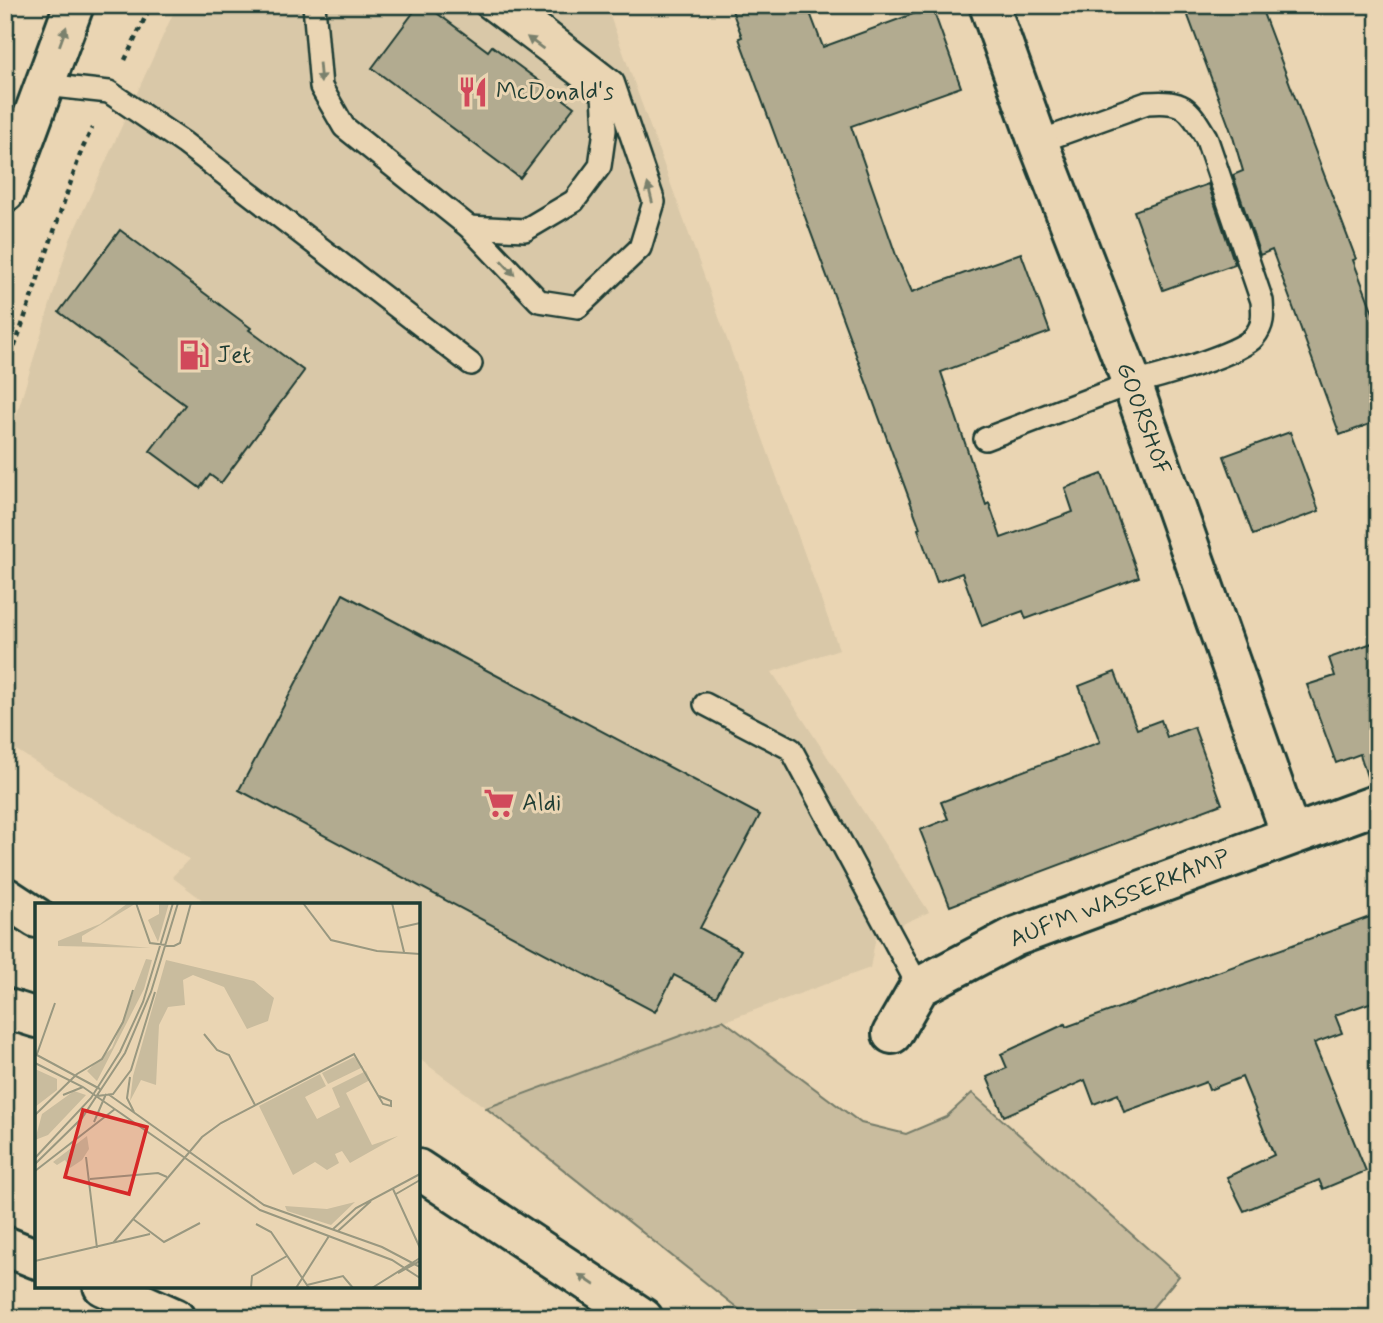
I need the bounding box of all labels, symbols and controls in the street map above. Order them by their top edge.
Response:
one-way arrow [58,25,69,46]
one-way arrow [526,36,544,50]
one-way arrow [315,62,326,84]
restaurant icon: McDonald's [456,75,490,109]
place label: McDonald's [496,77,614,108]
one-way arrow [644,182,655,204]
one-way arrow [499,259,515,276]
fuel station icon: Jet [177,338,211,372]
place label: Jet [217,340,251,371]
street label: GOORSHOF [1108,358,1178,480]
supermarket icon: Aldi [482,786,516,820]
place label: Aldi [522,788,561,819]
street label: AUF'M WASSERKAMP [1005,843,1235,955]
inset map [35,903,420,1288]
one-way arrow [577,1273,597,1286]

